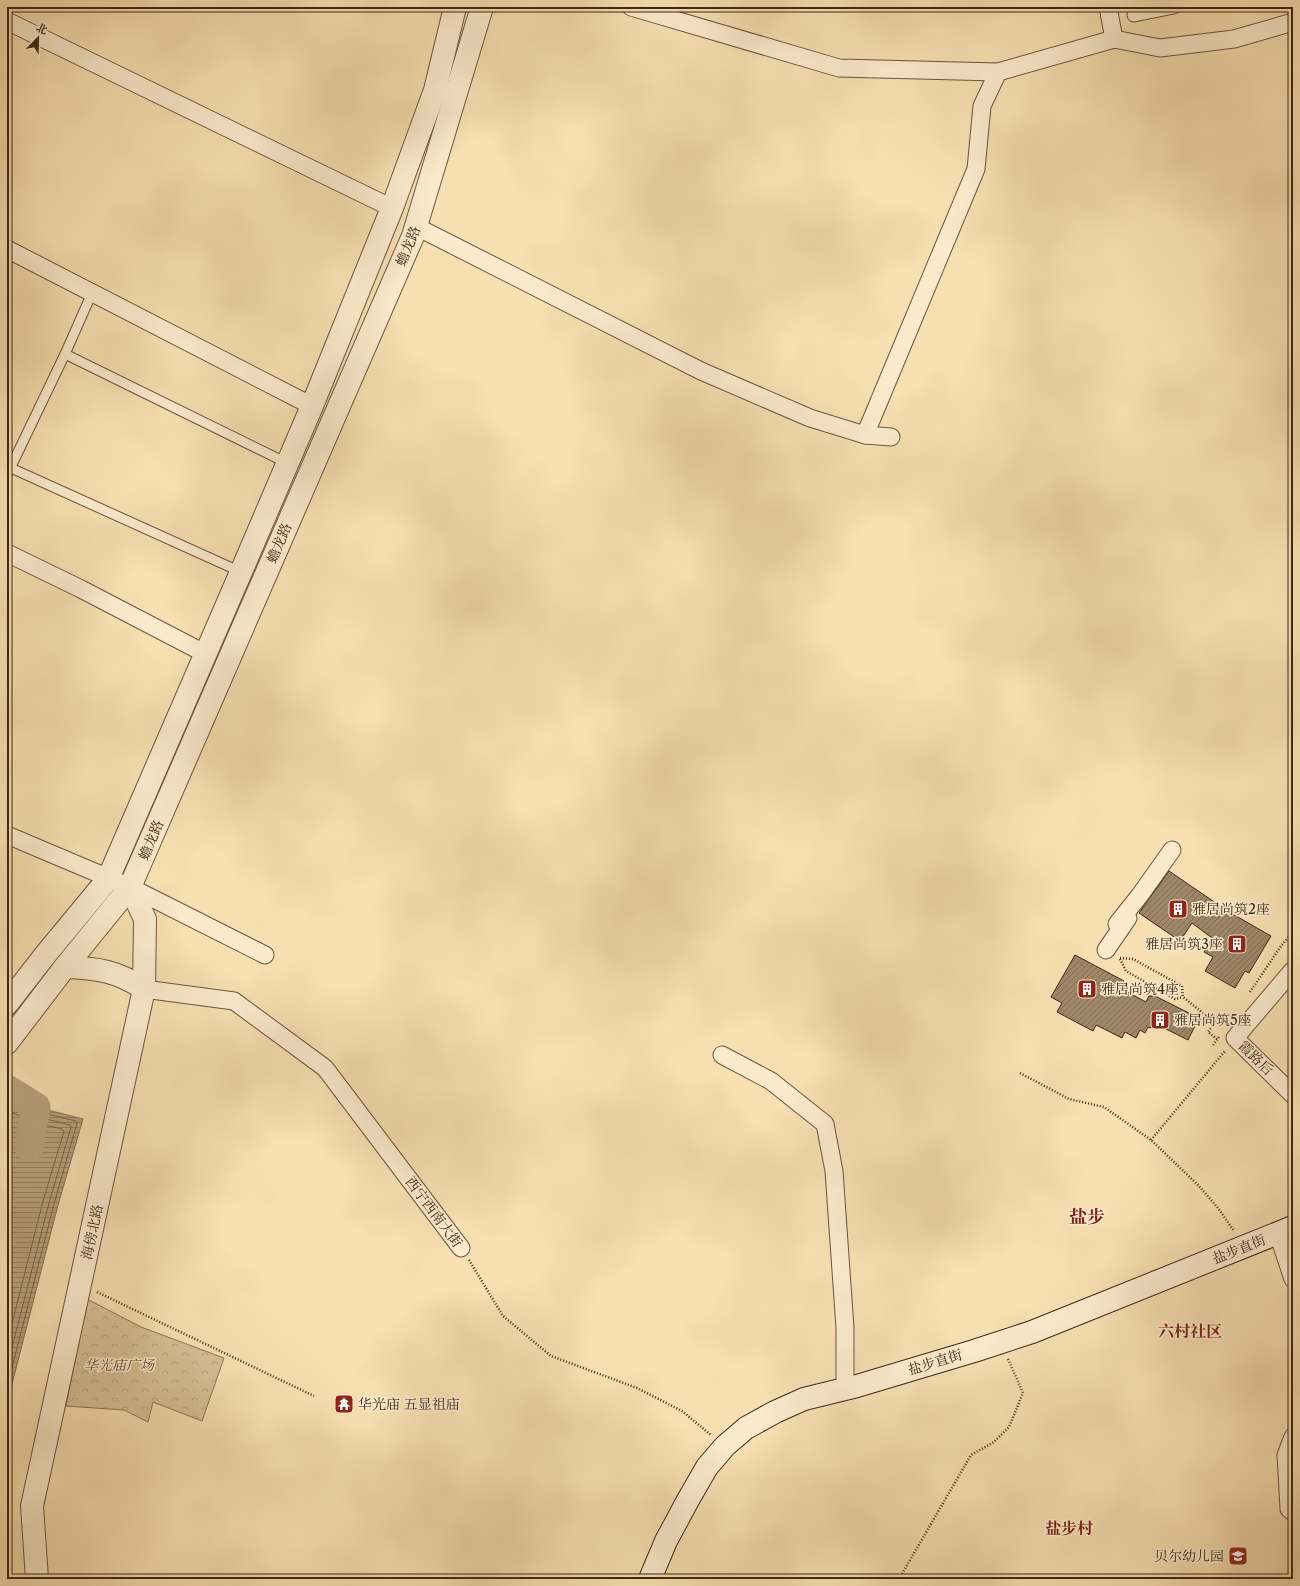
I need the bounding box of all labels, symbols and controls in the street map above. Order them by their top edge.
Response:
north arrow [18,18,58,58]
text: 北 [34,20,50,37]
street label: 蟾龙路 [392,223,424,269]
street label: 蟾龙路 [263,520,295,566]
street label: 蟾龙路 [135,817,167,863]
building icon: 雅居尚筑2座 [1167,898,1189,920]
place label: 雅居尚筑2座 [1192,900,1270,918]
building icon: 雅居尚筑3座 [1226,933,1248,955]
place label: 雅居尚筑3座 [1145,935,1223,953]
building icon: 雅居尚筑4座 [1076,978,1098,1000]
place label: 雅居尚筑4座 [1101,980,1179,998]
building icon: 雅居尚筑5座 [1149,1009,1171,1031]
place label: 雅居尚筑5座 [1174,1011,1252,1029]
street label: 霞路后 [1235,1037,1277,1079]
street label: 西宁西南大街 [402,1173,466,1251]
street label: 海傍北路 [77,1203,107,1261]
district label: 盐步 [1069,1206,1105,1228]
street label: 盐步直街 [1210,1230,1268,1268]
district label: 六村社区 [1158,1321,1222,1341]
street label: 盐步直街 [906,1345,964,1379]
park label: 华光庙广场 [84,1356,155,1374]
temple icon: 华光庙 五显祖庙 [333,1393,355,1415]
place label: 华光庙 五显祖庙 [358,1395,460,1413]
district label: 盐步村 [1045,1518,1093,1538]
school or university icon: 贝尔幼儿园 [1227,1545,1249,1567]
place label: 贝尔幼儿园 [1154,1547,1224,1565]

